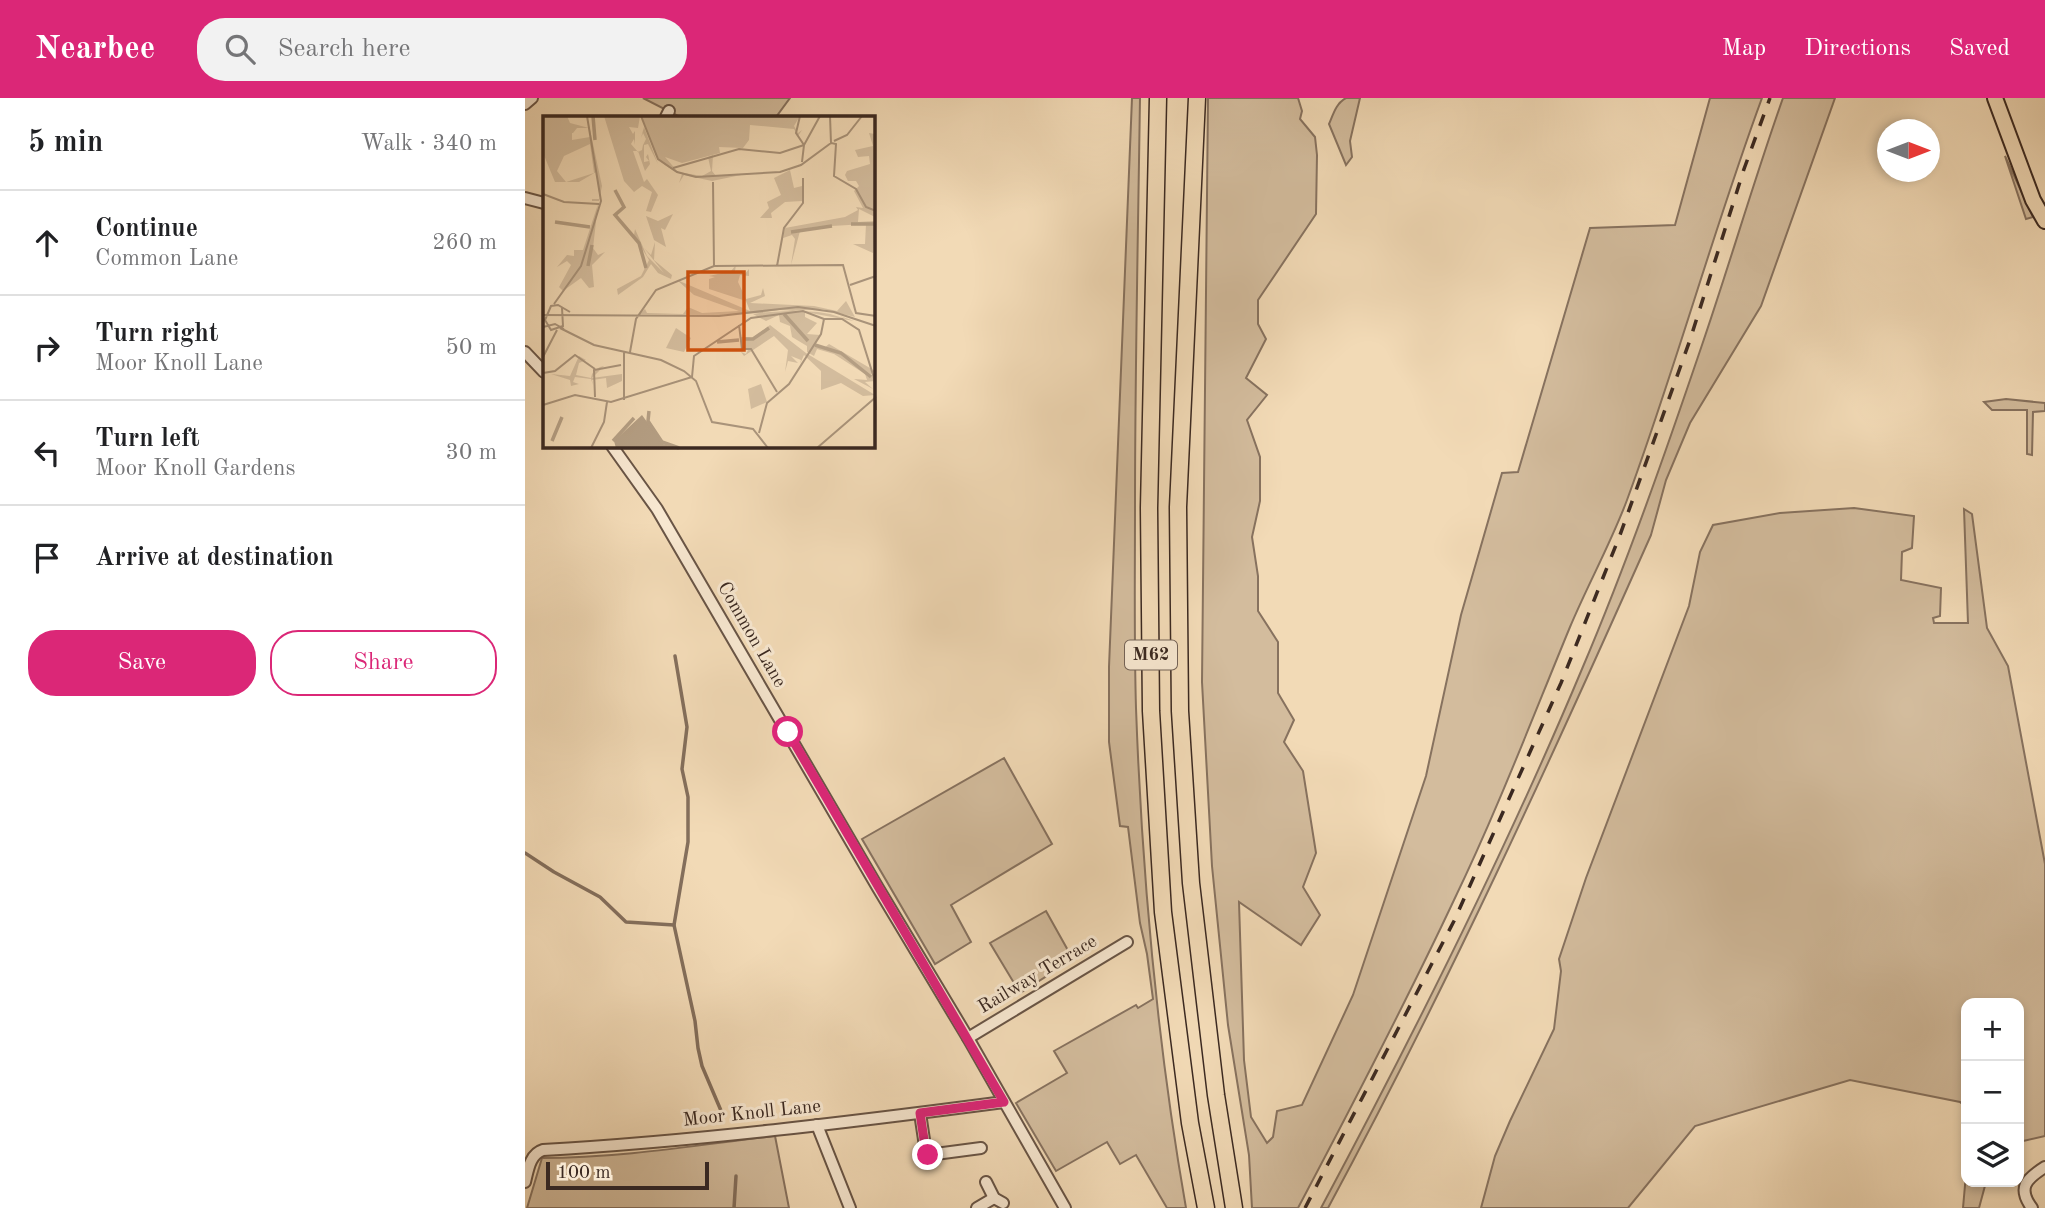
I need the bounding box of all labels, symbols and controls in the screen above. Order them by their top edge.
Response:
search box [197,18,687,81]
icon: search [221,30,259,68]
text: Nearbee [35,33,155,66]
text: Search here [277,36,411,62]
text: Map [1722,37,1766,61]
text: Directions [1804,37,1911,61]
text: Saved [1949,37,2010,61]
inset map [543,116,875,448]
north arrow [1877,119,1940,182]
text: 5 min [28,128,103,158]
text: Walk · 340 m [361,132,497,155]
text: Continue [95,216,198,242]
icon: ahead [28,224,66,262]
text: 260 m [432,231,497,254]
text: Common Lane [95,247,238,270]
text: Turn right [95,321,218,347]
icon: right [28,329,66,367]
text: 50 m [446,336,497,359]
text: Moor Knoll Lane [95,352,263,375]
text: Turn left [95,426,200,452]
icon: left [28,434,66,472]
text: 30 m [446,441,497,464]
text: Moor Knoll Gardens [95,457,295,480]
icon: arrive [28,539,66,577]
text: Arrive at destination [95,545,334,571]
street label: Common Lane [713,579,789,691]
button: Save [28,630,256,696]
button: Share [270,630,497,696]
road number: M62 [1125,640,1177,670]
route start [772,716,803,747]
street label: Railway Terrace [975,932,1101,1018]
map controls [1961,998,2024,1187]
button: + [1961,998,2024,1061]
button: − [1961,1061,2024,1124]
street label: Moor Knoll Lane [682,1097,822,1131]
button: layers [1961,1124,2024,1187]
route end [912,1139,943,1170]
scale bar [546,1159,709,1191]
text: 100 m [557,1164,610,1183]

